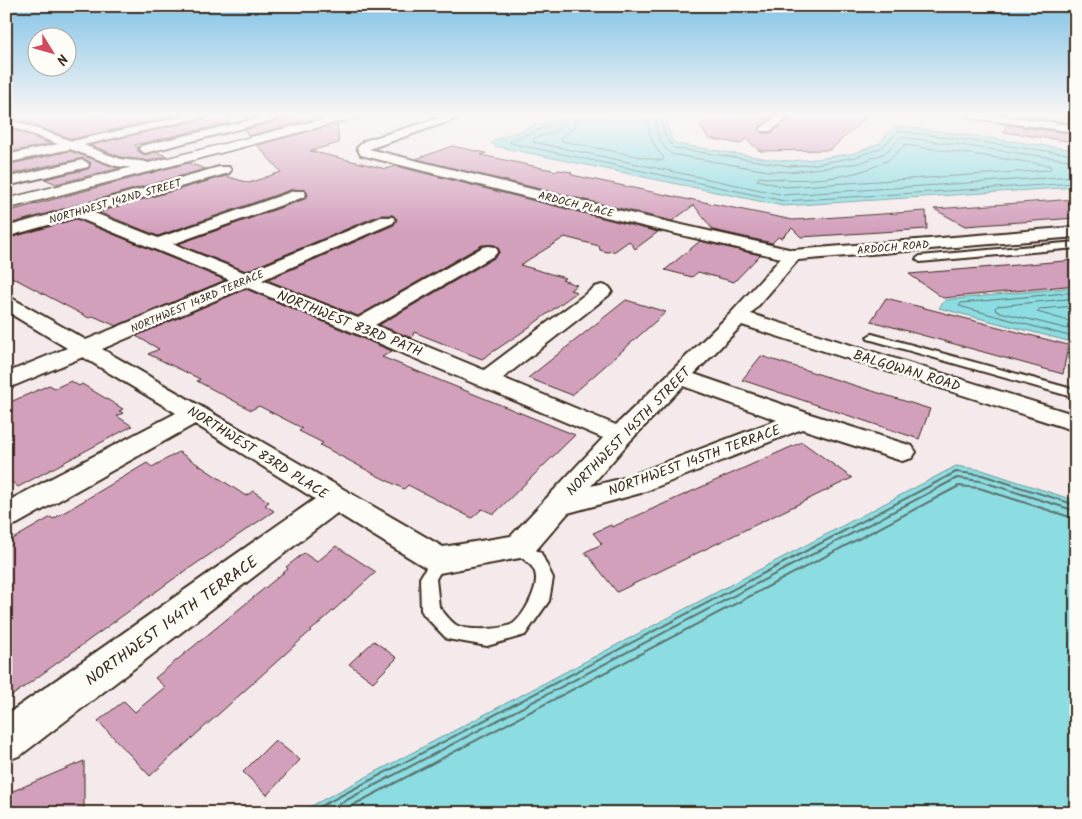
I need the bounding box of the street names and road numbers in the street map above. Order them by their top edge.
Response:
street label: NORTHWEST 142ND STREET [47,174,185,229]
street label: ARDOCH PLACE [536,187,616,223]
street label: ARDOCH ROAD [856,236,930,260]
street label: NORTHWEST 143RD TERRACE [128,265,268,338]
street label: NORTHWEST 83RD PATH [274,285,426,363]
street label: BALGOWAN ROAD [850,344,963,398]
street label: NORTHWEST 145TH STREET [561,361,697,501]
street label: NORTHWEST 83RD PLACE [183,401,333,506]
street label: NORTHWEST 145TH TERRACE [605,419,784,502]
street label: NORTHWEST 144TH TERRACE [80,550,264,693]

